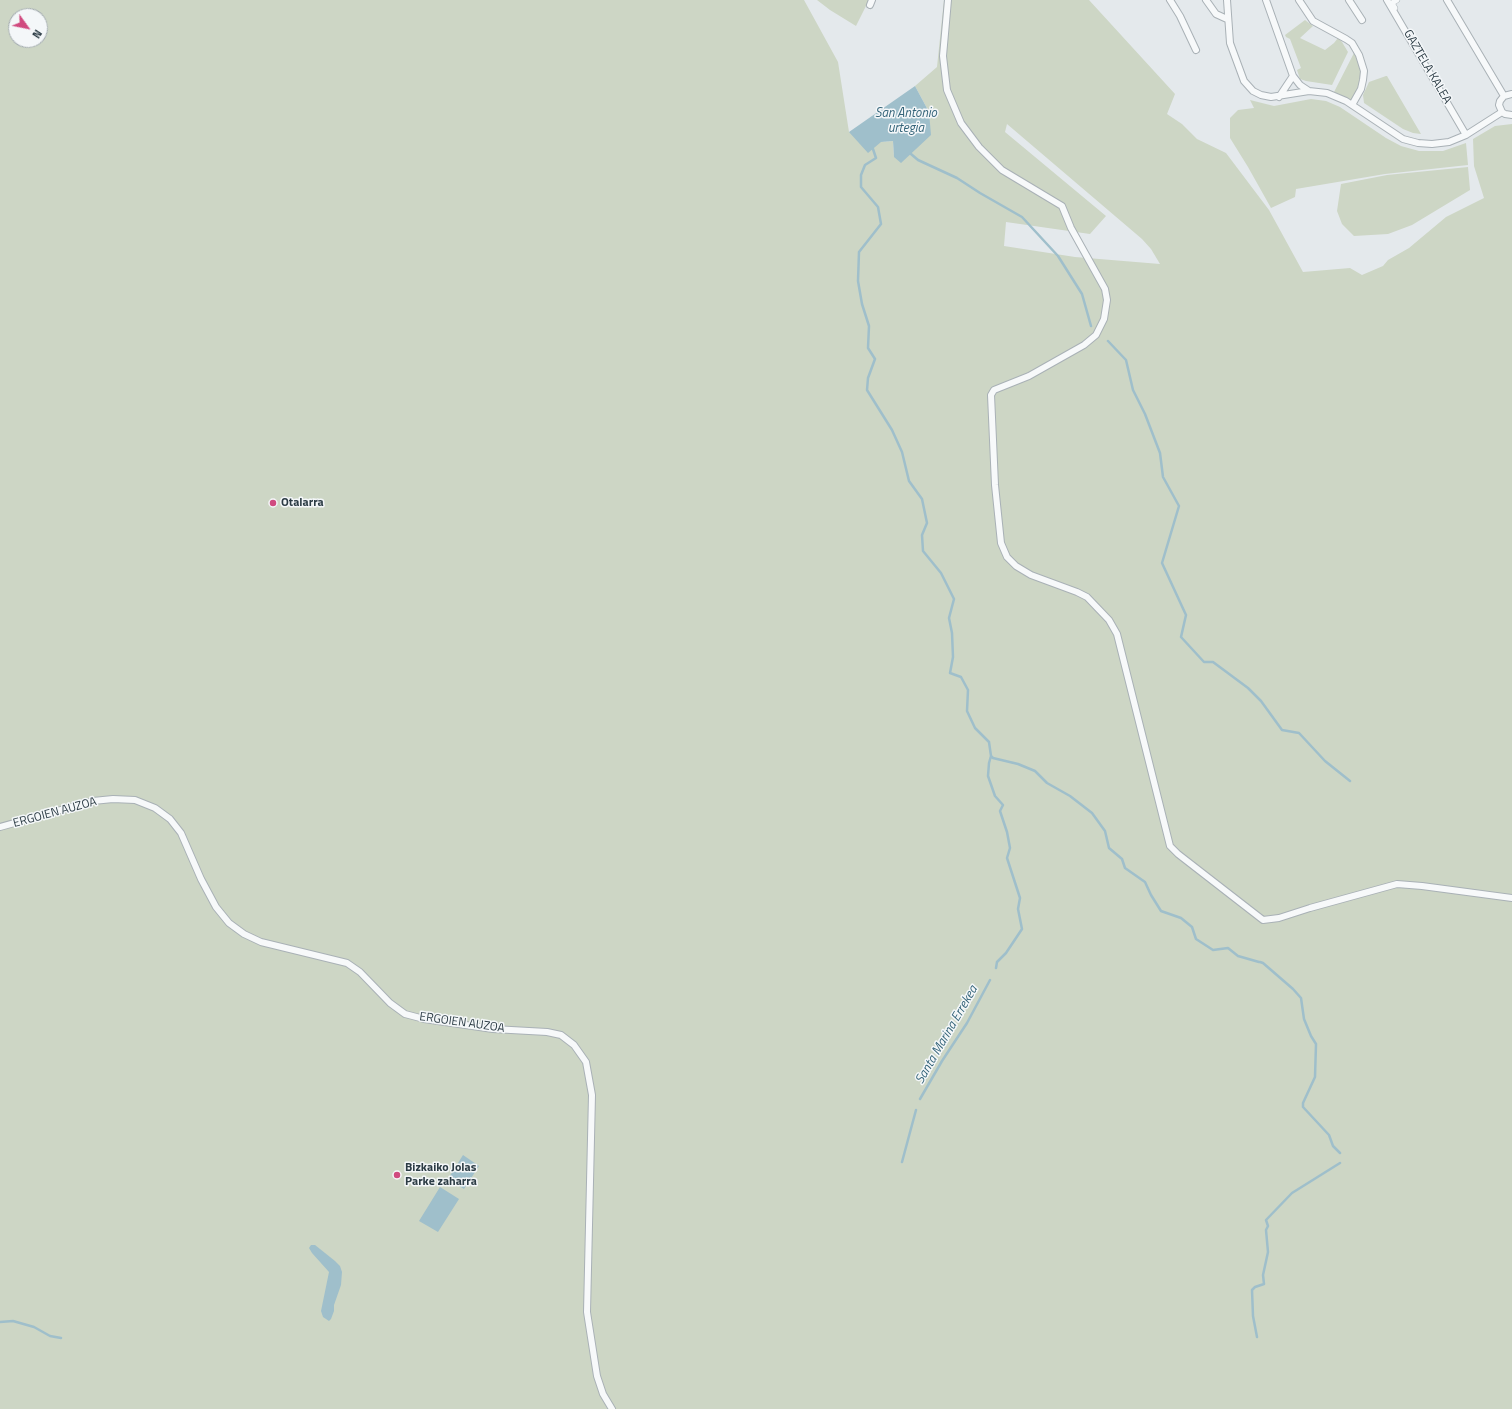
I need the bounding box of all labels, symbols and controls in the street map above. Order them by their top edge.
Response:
north arrow [8,8,48,48]
text: N [28,26,46,42]
street label: GAZTELA KALEA [1400,27,1454,107]
water label: San Antonio urtegia [875,106,937,137]
place label: Otalarra [281,496,324,510]
marker: Otalarra [268,498,278,508]
street label: ERGOIEN AUZOA [12,795,98,831]
water label: Santa Marina Errekea [913,983,981,1087]
street label: ERGOIEN AUZOA [419,1010,505,1036]
place label: Bizkaiko Jolas Parke zaharra [405,1161,477,1189]
marker: Bizkaiko Jolas Parke zaharra [392,1170,402,1180]

